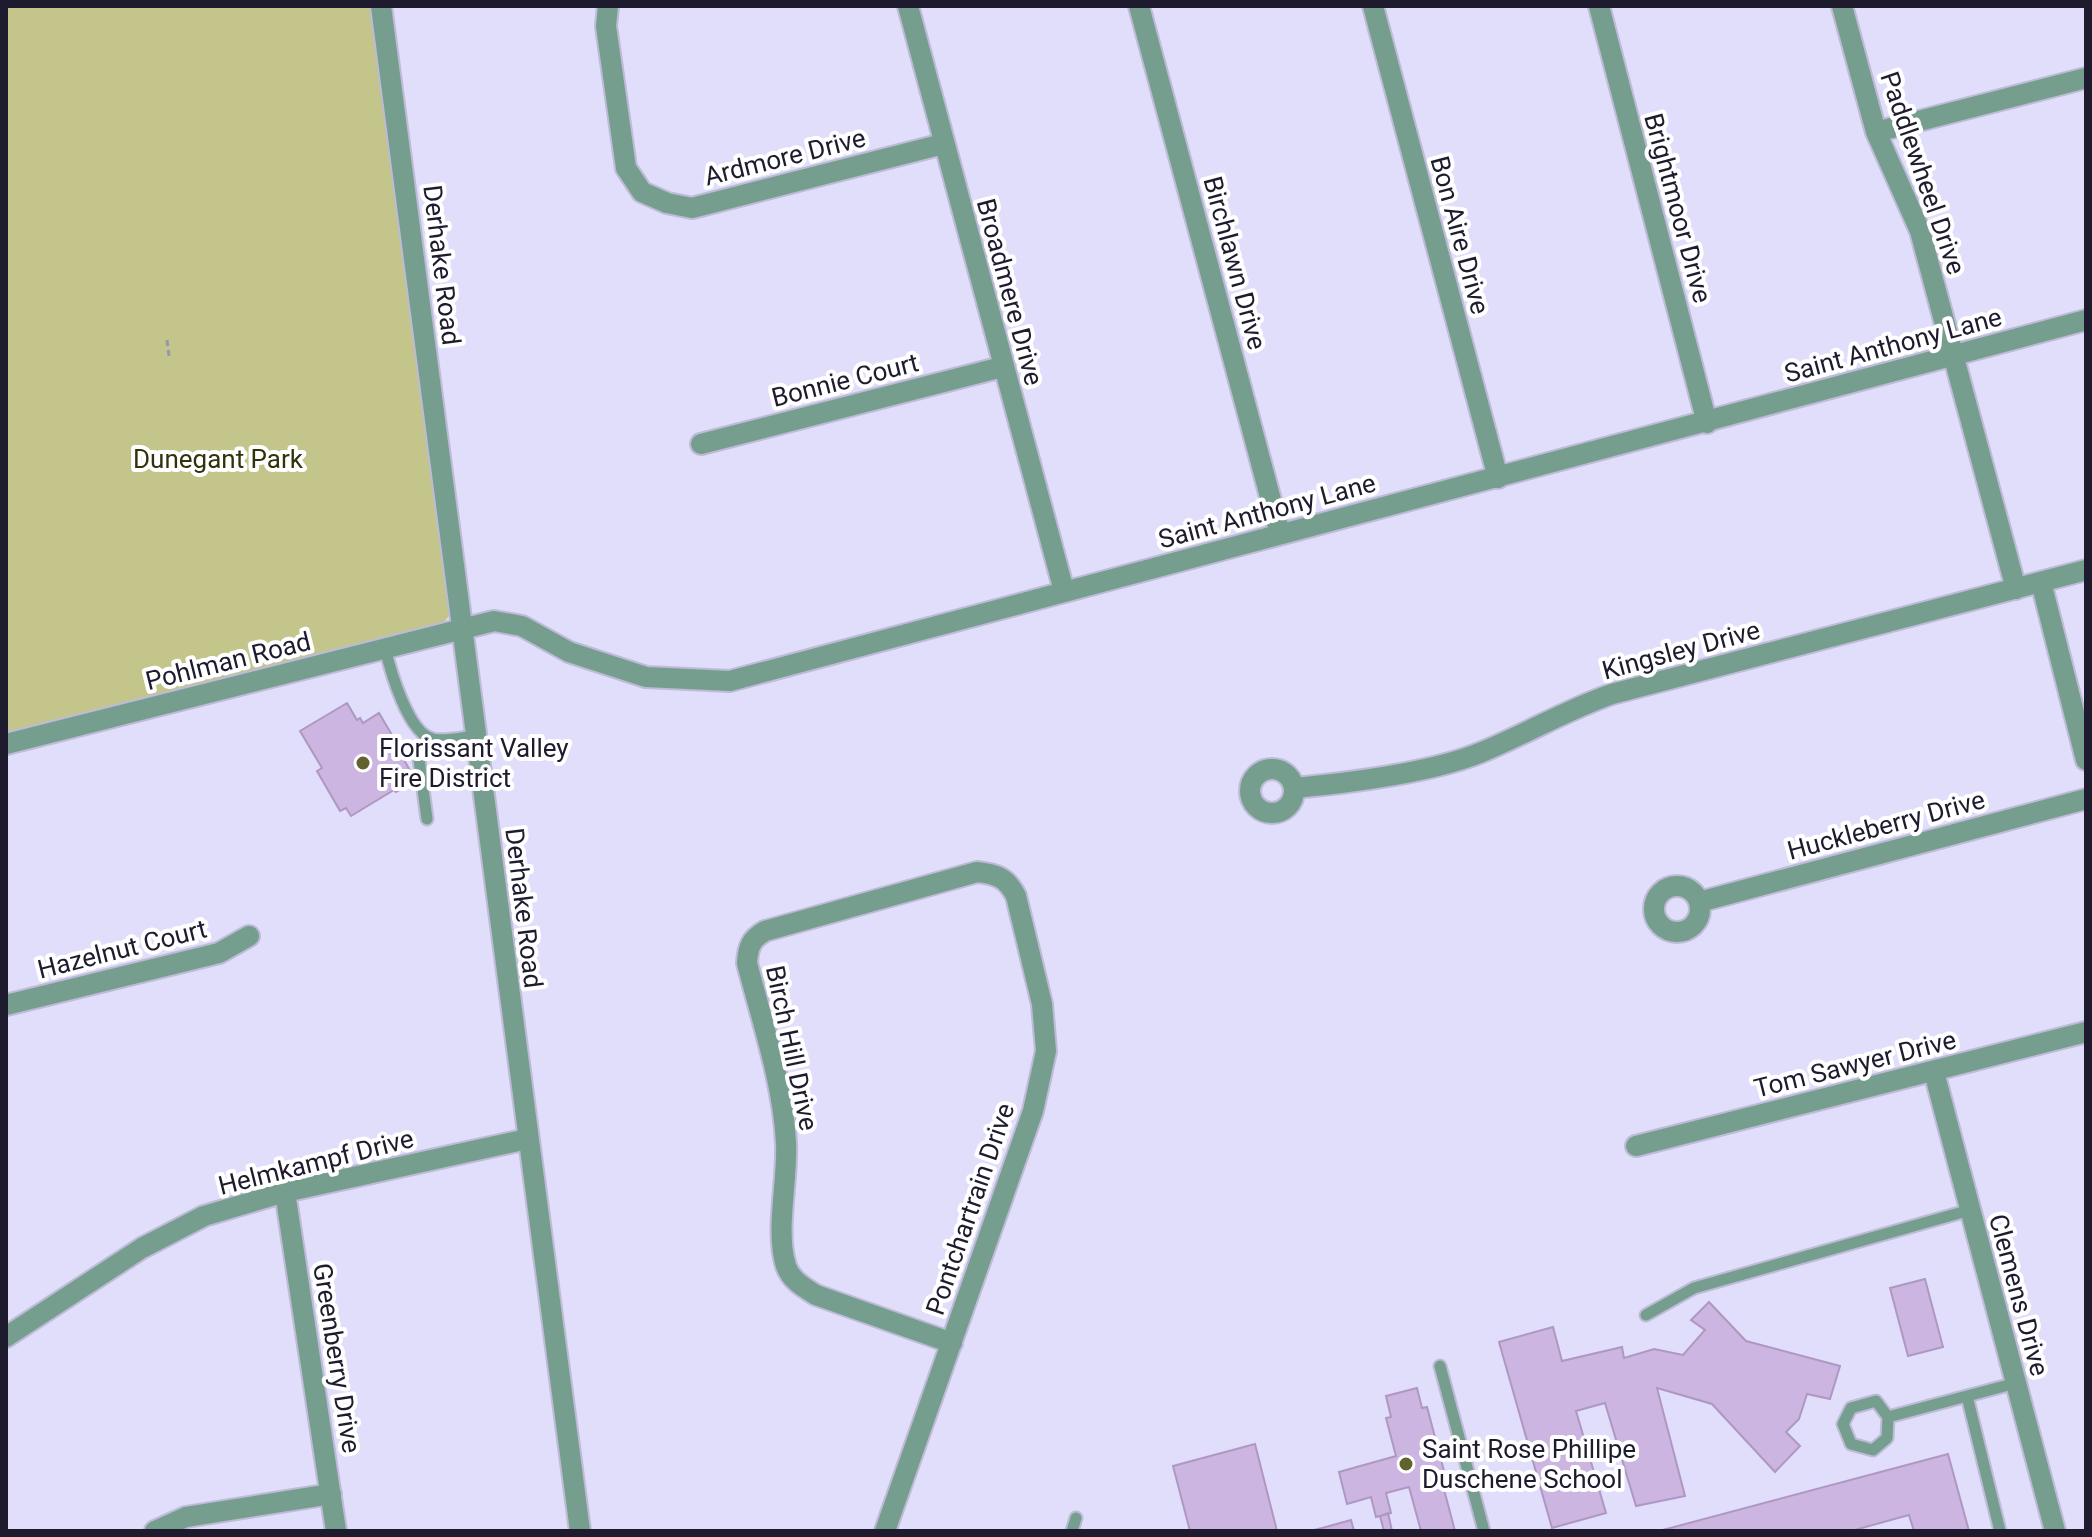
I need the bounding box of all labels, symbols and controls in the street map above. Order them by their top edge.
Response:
street label: Paddlewheel Drive [1874,68,1972,278]
street label: Brightmoor Drive [1638,110,1718,306]
street label: Ardmore Drive [701,122,869,192]
street label: Bon Aire Drive [1425,153,1495,317]
street label: Birchlawn Drive [1197,173,1273,353]
street label: Derhake Road [417,183,467,347]
street label: Broadmere Drive [971,195,1049,389]
street label: Saint Anthony Lane [1781,302,2005,388]
street label: Bonnie Court [768,347,922,413]
park label: Dunegant Park [133,444,304,474]
street label: Saint Anthony Lane [1155,468,1379,554]
street label: Kingsley Drive [1599,615,1763,685]
street label: Pohlman Road [142,626,314,696]
place label: Florissant Valley Fire District [379,733,569,793]
marker: Florissant Valley Fire District [354,754,372,772]
street label: Huckleberry Drive [1784,784,1988,866]
street label: Derhake Road [499,826,549,990]
street label: Hazelnut Court [34,913,210,985]
street label: Birch Hill Drive [760,963,824,1133]
street label: Tom Sawyer Drive [1751,1024,1959,1104]
street label: Pontchartrain Drive [920,1099,1020,1319]
street label: Helmkampf Drive [215,1123,417,1201]
street label: Clemens Drive [1983,1211,2055,1379]
street label: Greenberry Drive [307,1261,367,1455]
place label: Saint Rose Phillipe Duschene School [1422,1434,1636,1494]
marker: Saint Rose Phillipe Duschene School [1397,1455,1415,1473]

